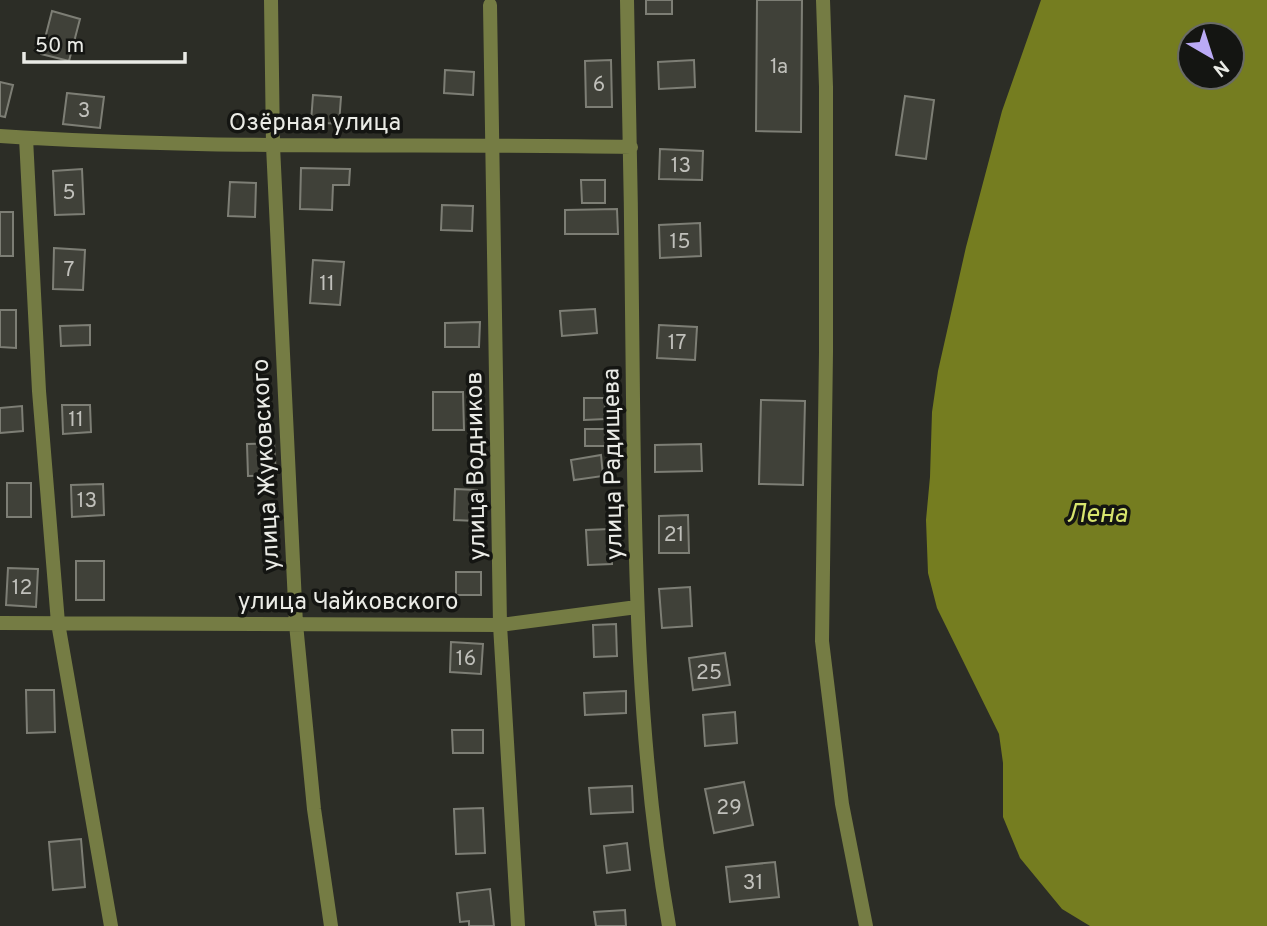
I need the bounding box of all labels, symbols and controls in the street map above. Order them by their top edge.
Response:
scale bar [24,21,186,65]
north arrow [1176,21,1246,91]
text: 50 m [35,33,84,60]
house number: 1а [770,54,788,81]
text: N [1208,54,1233,81]
house number: 6 [593,72,605,99]
house number: 3 [78,98,90,125]
street label: Озёрная улица [229,109,401,139]
house number: 13 [671,153,691,180]
house number: 5 [62,180,76,207]
house number: 15 [670,229,690,256]
house number: 7 [64,257,75,284]
house number: 11 [319,271,335,298]
house number: 17 [668,330,686,357]
street label: улица Жуковского [246,358,288,572]
street label: улица Радищева [597,368,631,560]
street label: улица Водников [460,371,494,561]
house number: 11 [68,407,84,434]
house number: 13 [77,488,97,515]
water label: Лена [1067,499,1128,532]
house number: 21 [664,522,684,549]
house number: 12 [12,575,32,602]
street label: улица Чайковского [238,588,458,618]
house number: 16 [456,646,476,673]
house number: 25 [696,660,722,687]
house number: 29 [716,795,742,822]
house number: 31 [743,870,763,897]

